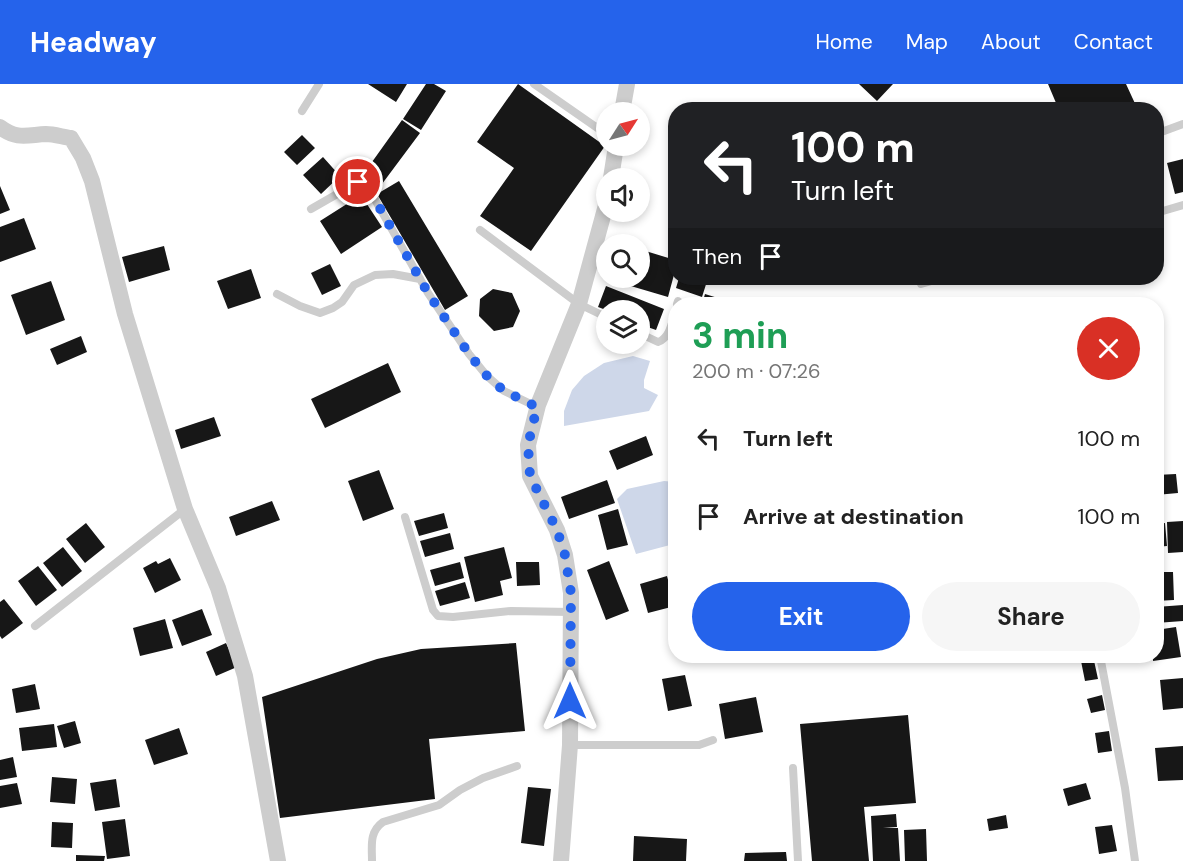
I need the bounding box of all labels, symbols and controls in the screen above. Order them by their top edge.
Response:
text: Headway [30,24,157,61]
text: Home [815,28,873,56]
text: Map [906,28,948,56]
text: About [981,28,1041,56]
text: Contact [1074,28,1153,56]
north arrow [596,102,650,156]
map controls [596,102,650,354]
text: 100 m [791,120,915,175]
icon: left [692,126,770,204]
pin [332,156,383,207]
icon: arrive [341,165,374,198]
button: sound [596,168,650,222]
text: Turn left [791,173,894,208]
button: search [596,234,650,288]
icon: arrive [754,240,787,273]
text: Then [692,242,742,271]
button: layers [596,300,650,354]
text: 3 min [692,312,788,359]
button: close [1077,317,1140,380]
text: 200 m · 07:26 [692,358,821,384]
icon: left [692,422,725,455]
text: Turn left [743,424,833,453]
text: 100 m [1078,424,1140,453]
icon: arrive [692,500,725,533]
text: Arrive at destination [743,502,964,531]
text: 100 m [1078,502,1140,531]
button: Exit [692,582,910,651]
button: Share [922,582,1140,651]
position arrow [538,669,602,733]

